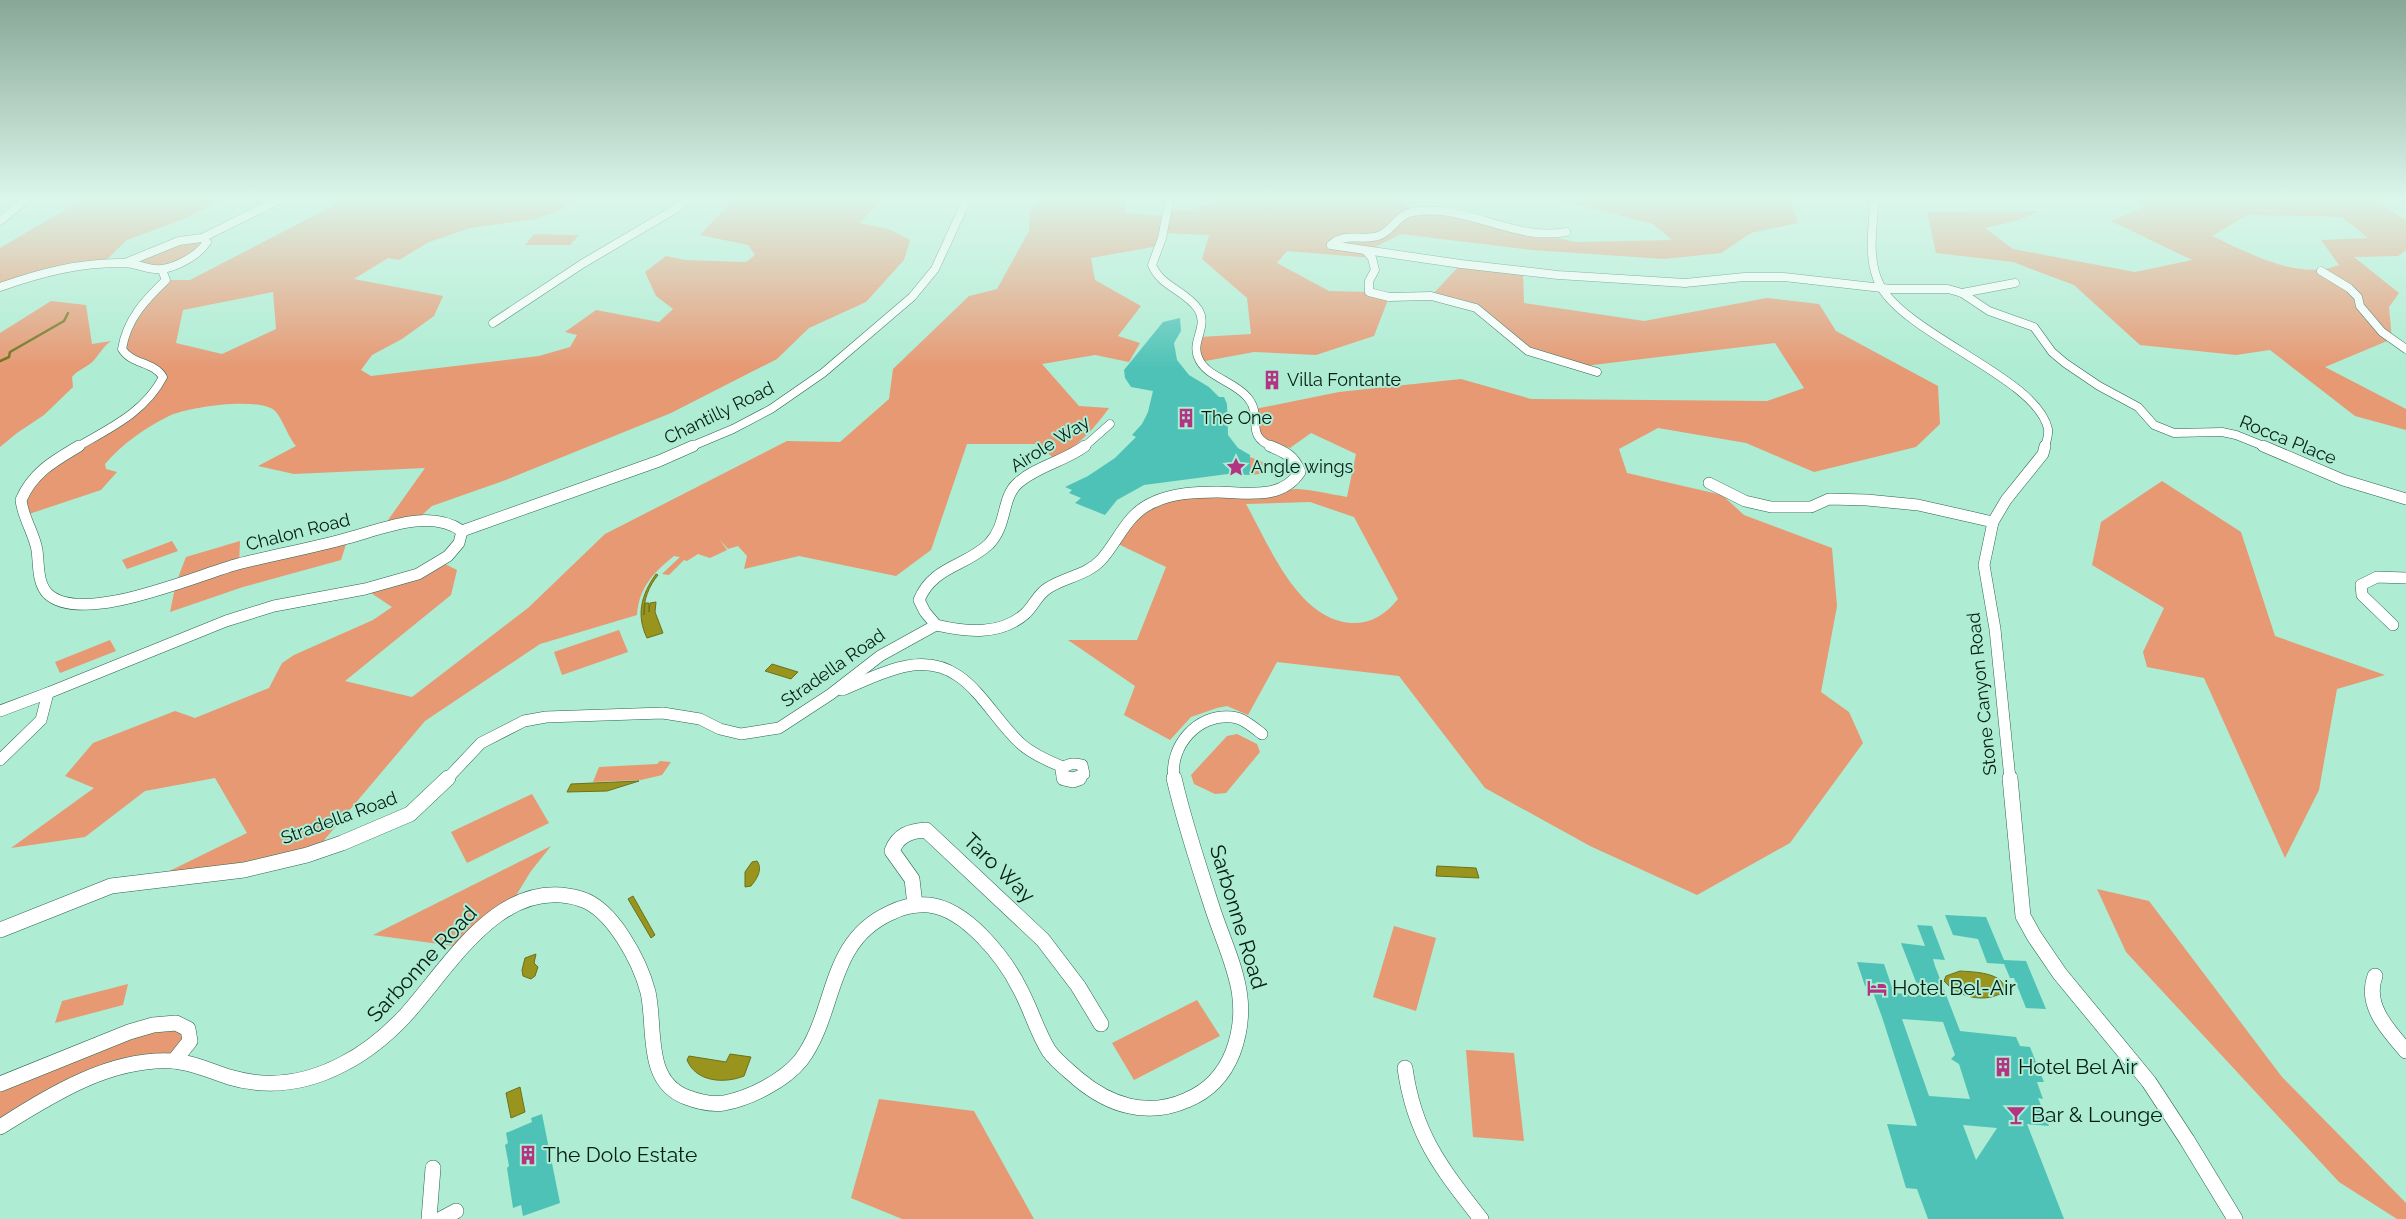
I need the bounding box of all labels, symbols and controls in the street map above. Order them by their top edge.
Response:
building icon: Villa Fontante [1261,369,1283,391]
place label: Villa Fontante [1287,369,1402,390]
street label: Chantilly Road [660,377,777,448]
building icon: The One [1175,407,1197,429]
place label: The One [1201,407,1273,428]
street label: Airole Way [1006,411,1093,476]
street label: Rocca Place [2237,411,2340,469]
place icon: Angle wings [1225,456,1247,478]
place label: Angle wings [1251,456,1354,477]
street label: Chalon Road [244,508,352,555]
street label: Stone Canyon Road [1962,611,2001,777]
street label: Stradella Road [777,624,889,711]
street label: Stradella Road [278,787,400,848]
street label: Taro Way [958,828,1040,908]
street label: Sarbonne Road [1205,842,1272,992]
street label: Sarbonne Road [361,900,482,1027]
place label: Hotel Bel-Air [1892,975,2016,1000]
hotel icon: Hotel Bel-Air [1866,977,1888,999]
place label: Hotel Bel Air [2018,1054,2138,1079]
building icon: Hotel Bel Air [1992,1056,2014,1078]
place label: Bar & Lounge [2031,1102,2163,1127]
bar icon: Bar & Lounge [2005,1104,2027,1126]
place label: The Dolo Estate [543,1142,697,1167]
building icon: The Dolo Estate [517,1144,539,1166]

